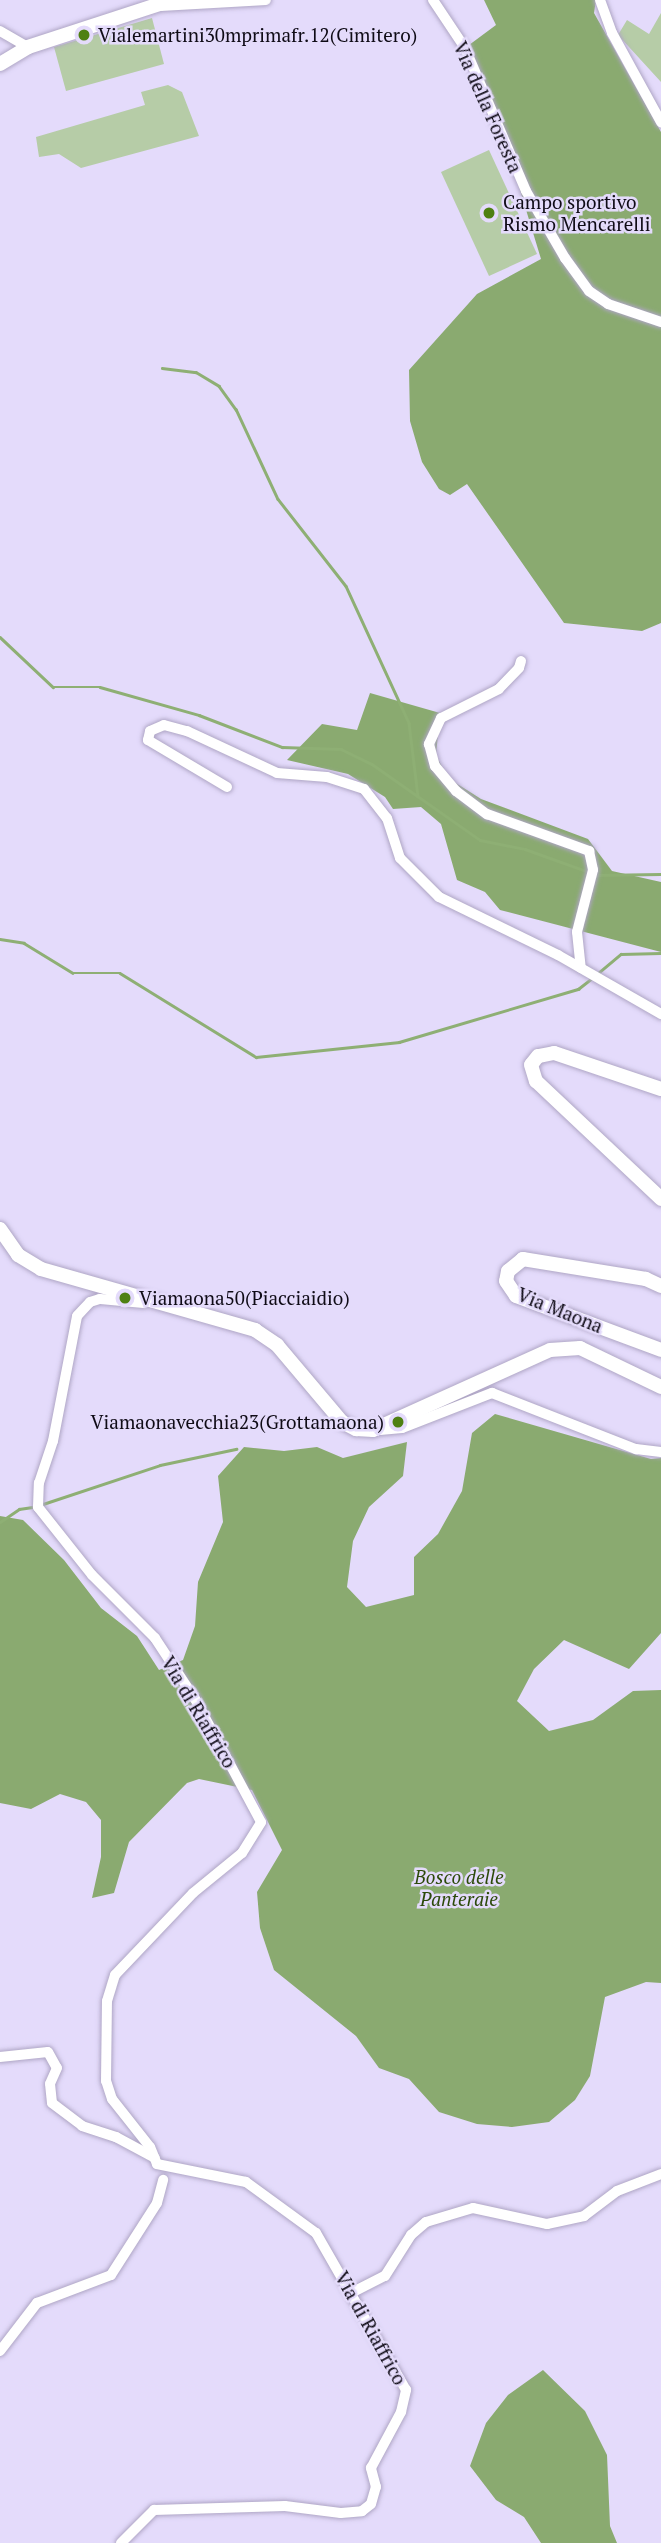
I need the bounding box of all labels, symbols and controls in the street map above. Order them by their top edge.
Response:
place label: Vialemartini30mprimafr.12(Cimitero) [98,24,417,46]
marker: Vialemartini30mprimafr.12(Cimitero) [76,27,92,43]
street label: Via della Foresta [449,38,527,176]
place label: Campo sportivo Rismo Mencarelli [503,191,650,235]
marker: Campo sportivo Rismo Mencarelli [481,205,497,221]
street label: Via Maona [514,1283,606,1337]
place label: Viamaona50(Piacciaidio) [139,1287,350,1309]
marker: Viamaona50(Piacciaidio) [117,1290,133,1306]
place label: Viamaonavecchia23(Grottamaona) [91,1411,384,1433]
marker: Viamaonavecchia23(Grottamaona) [390,1414,406,1430]
street label: Via di Riaffrico [157,1652,241,1772]
park label: Bosco delle Panteraie [414,1866,504,1910]
street label: Via di Riaffrico [330,2267,412,2389]

